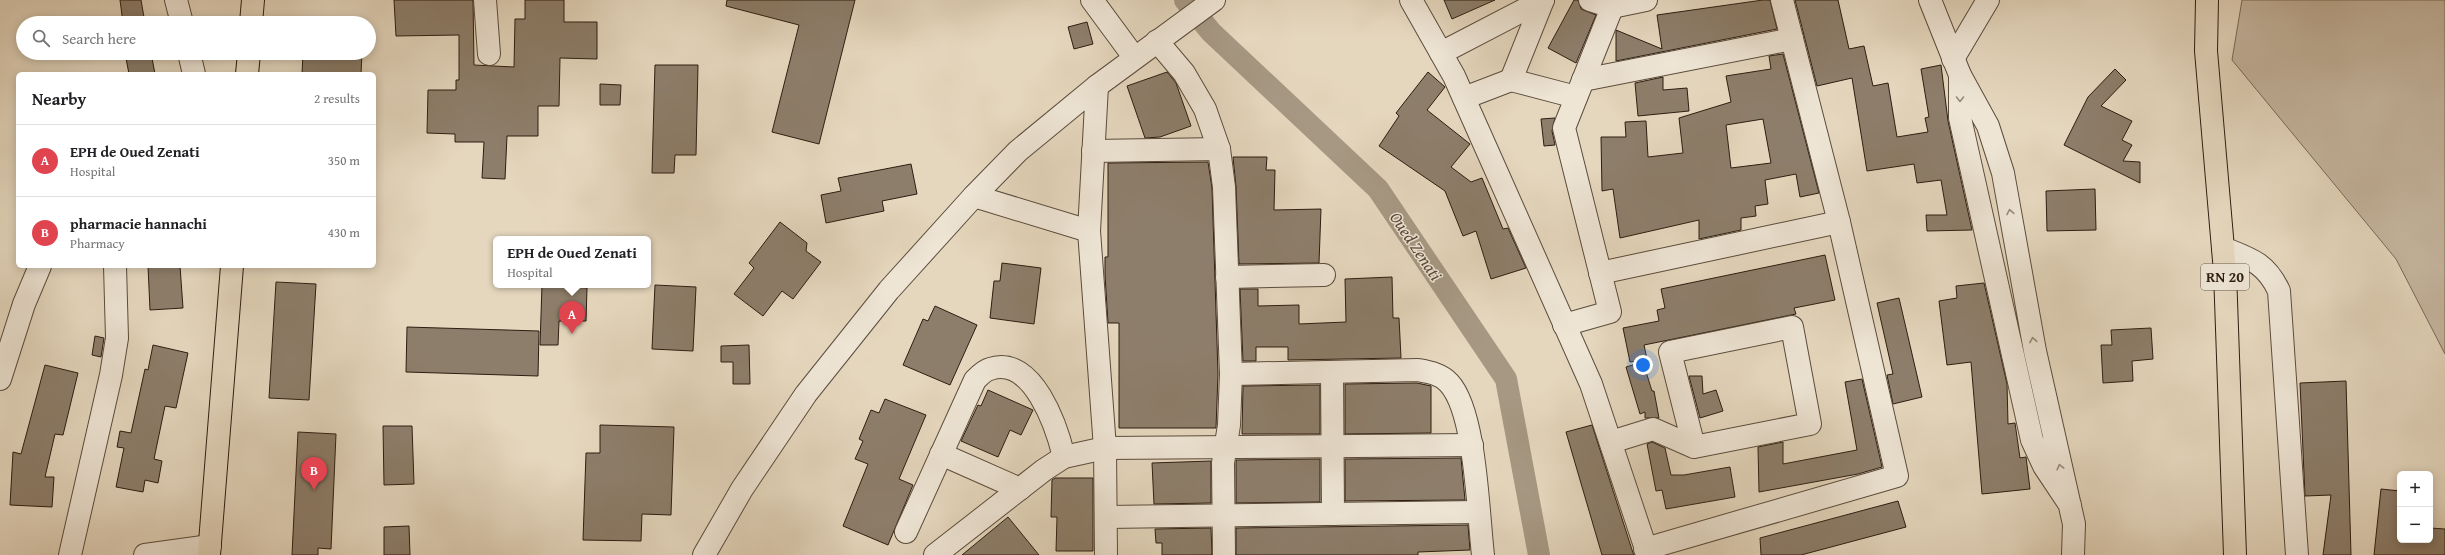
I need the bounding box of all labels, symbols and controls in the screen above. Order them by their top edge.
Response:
search box [16,16,376,60]
icon: search [30,27,52,49]
text: Search here [62,28,136,49]
text: Nearby [32,86,86,111]
text: 2 results [314,89,360,108]
one-way arrow [1956,96,1964,102]
text: EPH de Oued Zenati [70,141,200,162]
text: A [41,151,49,170]
text: 350 m [328,151,360,170]
text: Hospital [70,162,115,181]
water label: Oued Zenati [1384,206,1449,286]
one-way arrow [2006,209,2014,215]
text: pharmacie hannachi [70,213,207,234]
text: B [41,223,49,242]
text: 430 m [328,223,360,242]
text: Pharmacy [70,234,125,253]
popup [493,236,651,288]
text: EPH de Oued Zenati [507,242,637,263]
text: Hospital [507,263,553,282]
road number: RN 20 [2201,264,2249,290]
pin: A [559,301,585,334]
one-way arrow [2029,337,2037,343]
your location [1633,355,1653,375]
pin: B [301,457,327,490]
one-way arrow [2057,464,2065,470]
map controls [2397,471,2433,543]
button: + [2397,471,2433,507]
button: − [2397,507,2433,543]

